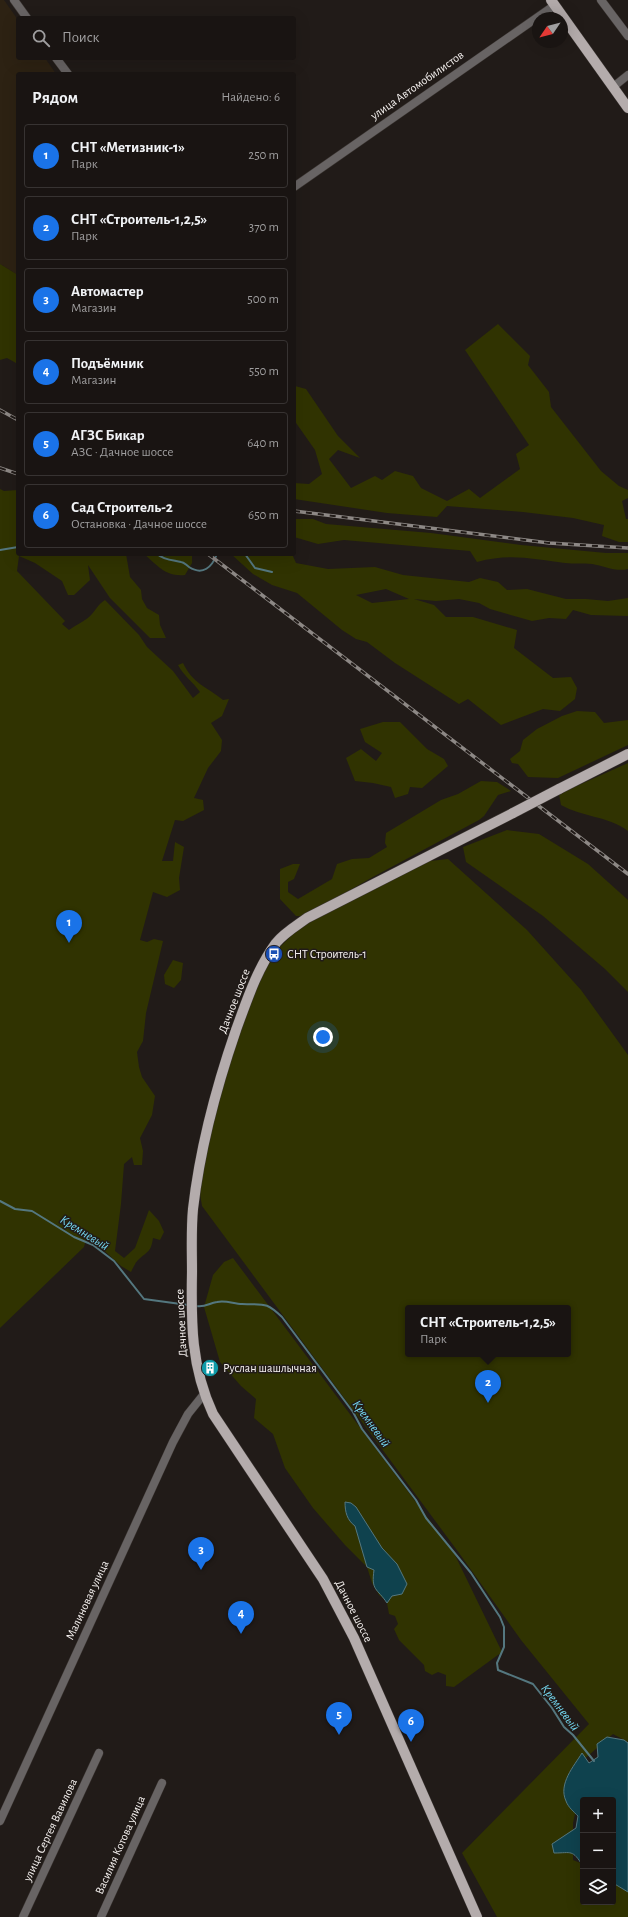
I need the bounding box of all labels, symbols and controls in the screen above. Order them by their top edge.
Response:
north arrow [532,12,568,48]
search box [16,16,296,60]
icon: search [30,27,52,49]
text: Поиск [62,30,100,45]
street label: улица Автомобилистов [367,48,467,123]
text: Рядом [32,89,78,106]
text: Найдено: 6 [221,91,280,104]
text: СНТ «Метизник-1» [71,140,185,155]
text: 1 [44,149,48,162]
text: 250 m [248,149,279,162]
text: Парк [71,158,98,171]
text: СНТ «Строитель-1,2,5» [71,212,207,227]
text: 2 [43,221,49,234]
text: 370 m [249,221,279,234]
text: Парк [71,230,98,243]
text: Автомастер [71,284,144,299]
text: 3 [43,293,49,306]
text: 500 m [247,293,279,306]
text: Магазин [71,302,117,315]
text: Подъёмник [71,356,144,371]
text: 4 [43,365,49,378]
text: 550 m [249,365,279,378]
text: Магазин [71,374,117,387]
text: АГЗС Бикар [71,428,145,443]
text: 5 [43,437,49,450]
text: 640 m [247,437,279,450]
text: АЗС · Дачное шоссе [71,446,173,459]
text: Сад Строитель-2 [71,500,173,515]
text: 6 [43,509,49,522]
text: 650 m [248,509,279,522]
text: Остановка · Дачное шоссе [71,518,207,531]
pin: 1 [56,910,82,943]
bus stop icon: СНТ Строитель-1 [264,944,284,964]
place label: СНТ Строитель-1 [287,948,367,960]
street label: Дачное шоссе [216,967,252,1035]
your location [313,1027,333,1047]
water label: Кремневый [58,1213,111,1253]
street label: Дачное шоссе [173,1289,189,1357]
popup [405,1305,571,1357]
text: СНТ «Строитель-1,2,5» [420,1315,556,1330]
text: Парк [420,1333,447,1346]
building icon: Руслан шашлычная [200,1358,220,1378]
place label: Руслан шашлычная [223,1362,317,1375]
pin: 2 [475,1370,501,1403]
water label: Кремневый [350,1398,392,1450]
pin: 3 [188,1537,214,1570]
street label: Малиновая улица [63,1558,112,1642]
street label: Дачное шоссе [333,1578,375,1644]
pin: 4 [228,1601,254,1634]
water label: Кремневый [538,1682,581,1734]
pin: 5 [326,1702,352,1735]
pin: 6 [398,1709,424,1742]
street label: улица Сергея Вавилова [21,1776,80,1884]
street label: Василия Котова улица [93,1793,148,1897]
map controls [580,1797,616,1905]
button: + [580,1797,616,1833]
button: − [580,1833,616,1869]
button: layers [580,1869,616,1905]

